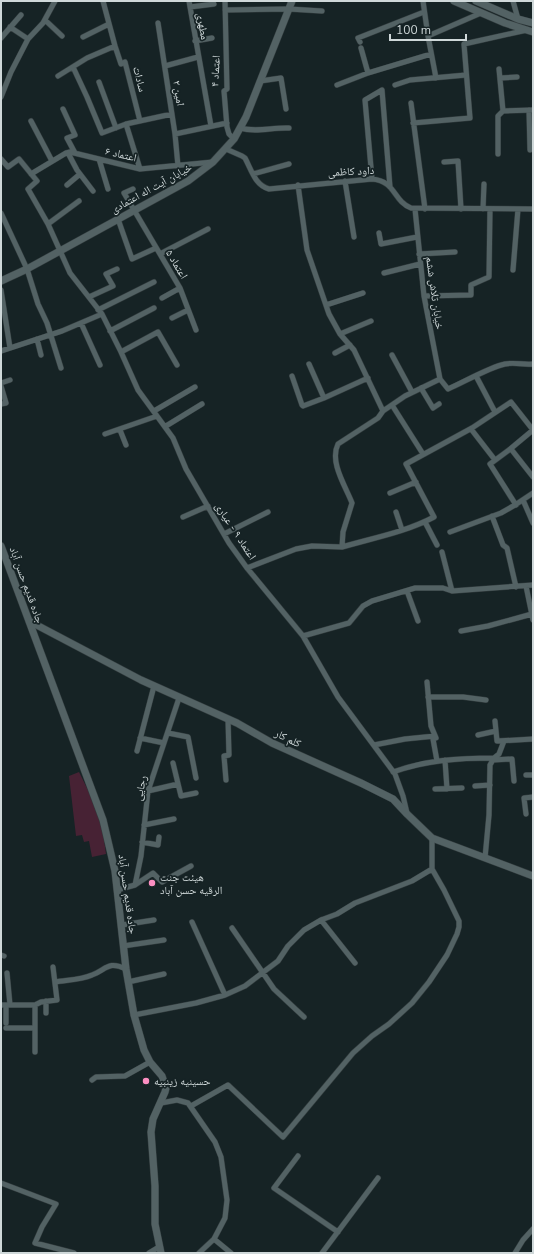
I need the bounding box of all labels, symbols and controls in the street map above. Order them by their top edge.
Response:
street label: مطهری [193,11,212,41]
scale bar [390,16,466,42]
text: 100 m [396,22,431,38]
street label: اعتماد ۴ [207,55,224,87]
street label: سادات [129,65,150,93]
street label: امین ۲ [169,79,188,107]
street label: اعتماد ۶ [104,144,138,165]
street label: خیابان آیت اله اعتمادی [108,160,194,217]
street label: داود کاظمی [327,163,375,180]
street label: اعتماد ۵ [162,247,191,282]
street label: خیابان تلاش ششم [422,256,447,331]
street label: اعتماد ۹ - عیاری [211,500,260,563]
street label: جاده قدیم حسن آباد [6,545,47,626]
street label: کلم کار [271,725,304,751]
street label: رجایی [131,774,150,802]
street label: جاده قدیم حسن آباد [114,853,141,935]
place label: هیئت جنت الرقیه حسن آباد [160,870,222,898]
marker: هیئت جنت الرقیه حسن آباد [147,878,157,888]
place label: حسینیه زینبیه [154,1074,211,1089]
marker: حسینیه زینبیه [141,1076,151,1086]

